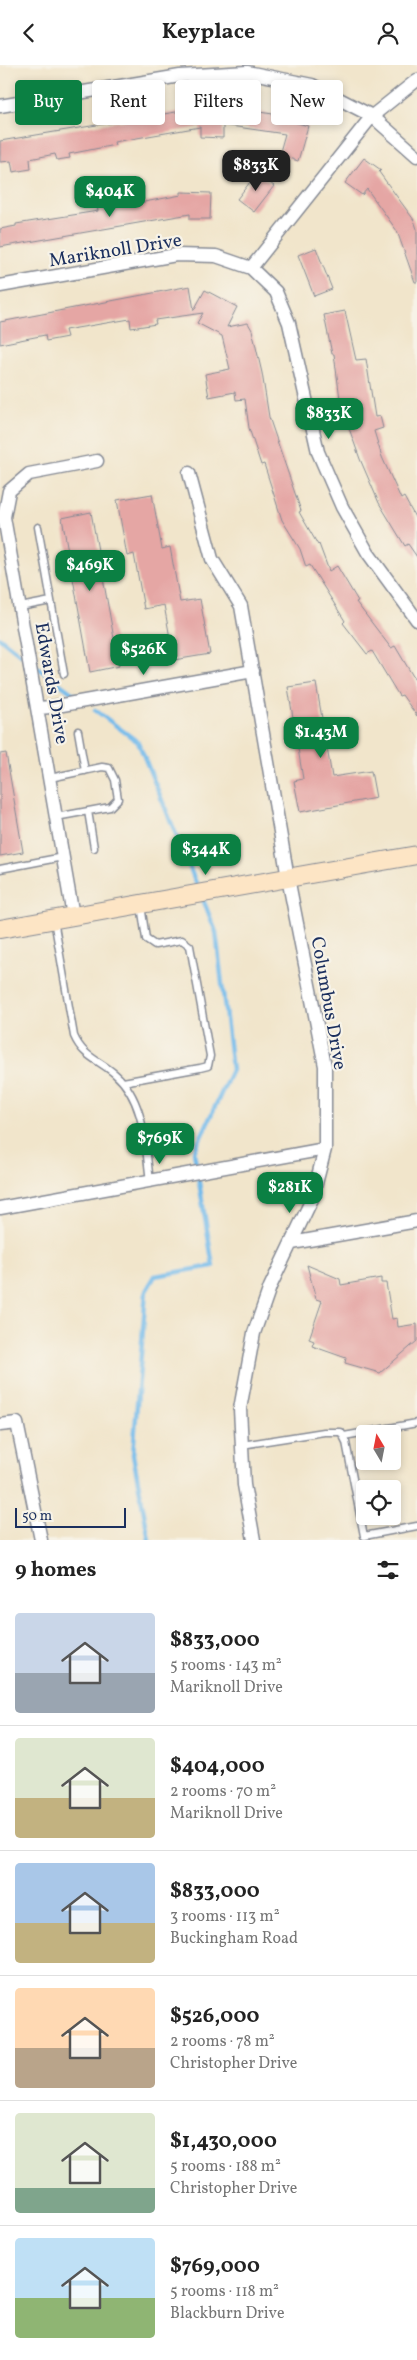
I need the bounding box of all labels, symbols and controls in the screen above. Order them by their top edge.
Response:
text: Keyplace [162,17,255,48]
icon: back [15,19,43,47]
icon: person [374,19,402,47]
chip: Buy [15,80,82,125]
chip: Rent [92,80,165,125]
chip: Filters [175,80,261,125]
chip: New [271,80,343,125]
pin: $833K [221,149,291,192]
text: $833K [233,155,279,177]
pin: $404K [75,175,145,218]
text: $404K [85,181,135,203]
street label: Mariknoll Drive [47,228,184,274]
pin: $833K [294,397,364,440]
text: $833K [306,403,352,425]
pin: $469K [55,549,125,592]
text: $469K [66,555,114,577]
street label: Edwards Drive [28,620,75,746]
pin: $526K [109,633,179,676]
text: $526K [121,639,167,661]
pin: $1.43M [280,717,362,759]
text: $1.43M [295,722,347,744]
pin: $344K [171,833,241,876]
text: $344K [182,839,230,861]
street label: Columbus Drive [304,935,353,1072]
pin: $769K [125,1123,195,1165]
text: $769K [137,1128,183,1150]
pin: $281K [255,1171,325,1214]
text: $281K [268,1177,312,1199]
north arrow [356,1425,401,1470]
map controls [356,1425,401,1525]
button: locate [356,1480,401,1525]
scale bar [15,1505,126,1528]
text: 50 m [22,1507,52,1526]
text: 9 homes [15,1556,96,1585]
icon: filters [374,1556,402,1584]
text: $833,000 [170,1626,260,1655]
icon: home [55,1633,115,1693]
text: 5 rooms · 143 m² [170,1655,282,1677]
text: Mariknoll Drive [170,1677,283,1699]
text: $404,000 [170,1752,265,1781]
icon: home [55,1758,115,1818]
text: 2 rooms · 70 m² [170,1781,276,1803]
text: Mariknoll Drive [170,1803,283,1825]
text: $833,000 [170,1877,260,1906]
icon: home [55,1883,115,1943]
text: 3 rooms · 113 m² [170,1906,280,1928]
text: Buckingham Road [170,1928,298,1950]
text: $526,000 [170,2002,260,2031]
icon: home [55,2008,115,2068]
text: 2 rooms · 78 m² [170,2031,275,2053]
text: Christopher Drive [170,2053,297,2075]
text: $1,430,000 [170,2127,277,2156]
icon: home [55,2133,115,2193]
text: 5 rooms · 188 m² [170,2156,281,2178]
text: Christopher Drive [170,2178,297,2200]
text: $769,000 [170,2252,260,2281]
icon: home [55,2258,115,2318]
text: 5 rooms · 118 m² [170,2281,279,2303]
text: Blackburn Drive [170,2303,285,2325]

